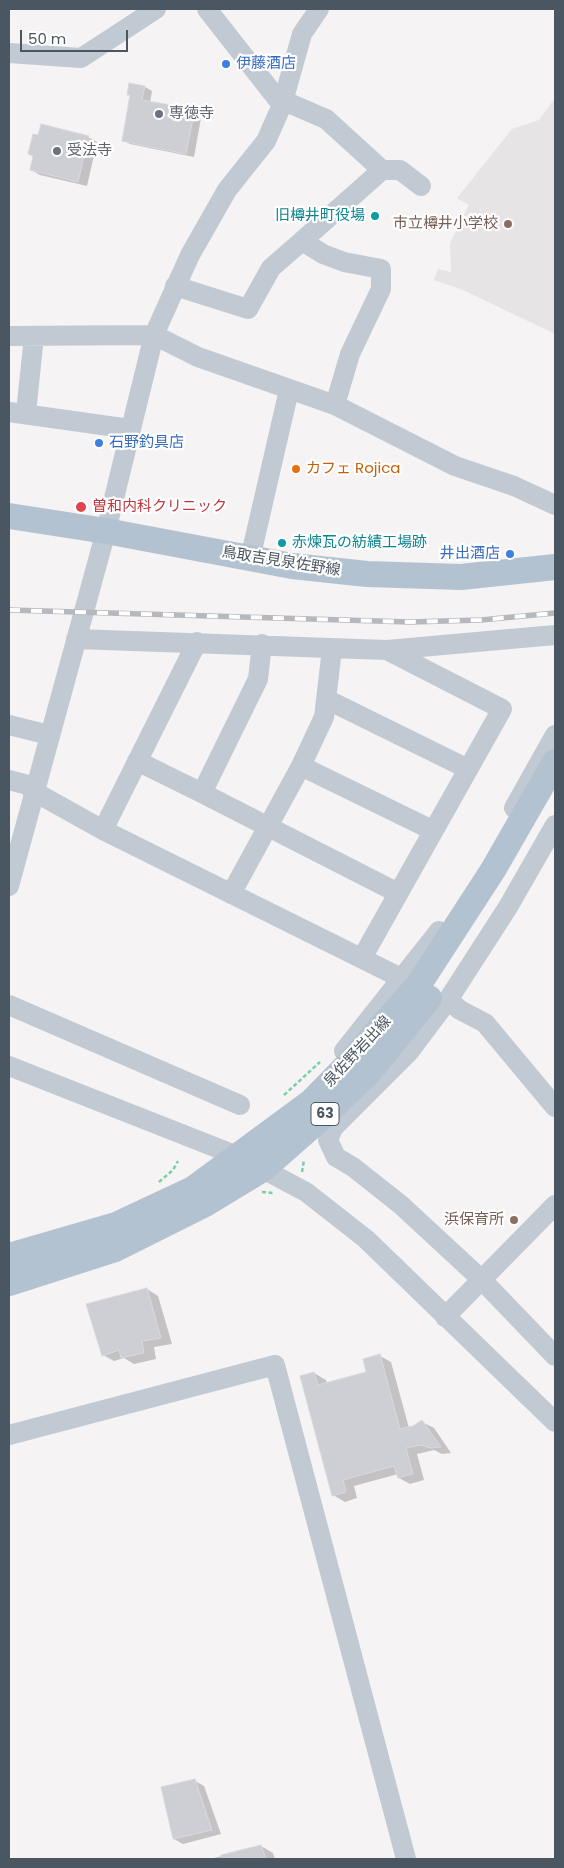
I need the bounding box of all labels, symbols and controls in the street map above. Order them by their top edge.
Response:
scale bar [22,20,130,52]
text: 50 m [28,28,66,49]
place label: 伊藤酒店 [236,55,296,73]
marker: 伊藤酒店 [220,58,232,70]
place label: 専徳寺 [169,105,214,123]
marker: 専徳寺 [153,108,165,120]
place label: 受法寺 [67,142,112,160]
marker: 受法寺 [51,145,63,157]
place label: 旧樽井町役場 [275,207,365,225]
marker: 旧樽井町役場 [369,210,381,222]
place label: 市立樽井小学校 [393,215,498,233]
marker: 市立樽井小学校 [502,218,514,230]
place label: 石野釣具店 [109,434,184,452]
marker: 石野釣具店 [93,437,105,449]
place label: カフェ Rojica [306,460,400,478]
marker: カフェ Rojica [290,463,302,475]
place label: 曽和内科クリニック [92,498,227,516]
marker: 曽和内科クリニック [74,500,88,514]
place label: 赤煉瓦の紡績工場跡 [292,534,427,552]
marker: 赤煉瓦の紡績工場跡 [276,537,288,549]
street label: 鳥取吉見泉佐野線 [220,544,342,580]
place label: 井出酒店 [440,545,500,563]
marker: 井出酒店 [504,548,516,560]
street label: 泉佐野岩出線 [321,1013,395,1091]
road number: 63 [311,1102,339,1126]
place label: 浜保育所 [444,1211,504,1229]
marker: 浜保育所 [508,1214,520,1226]

